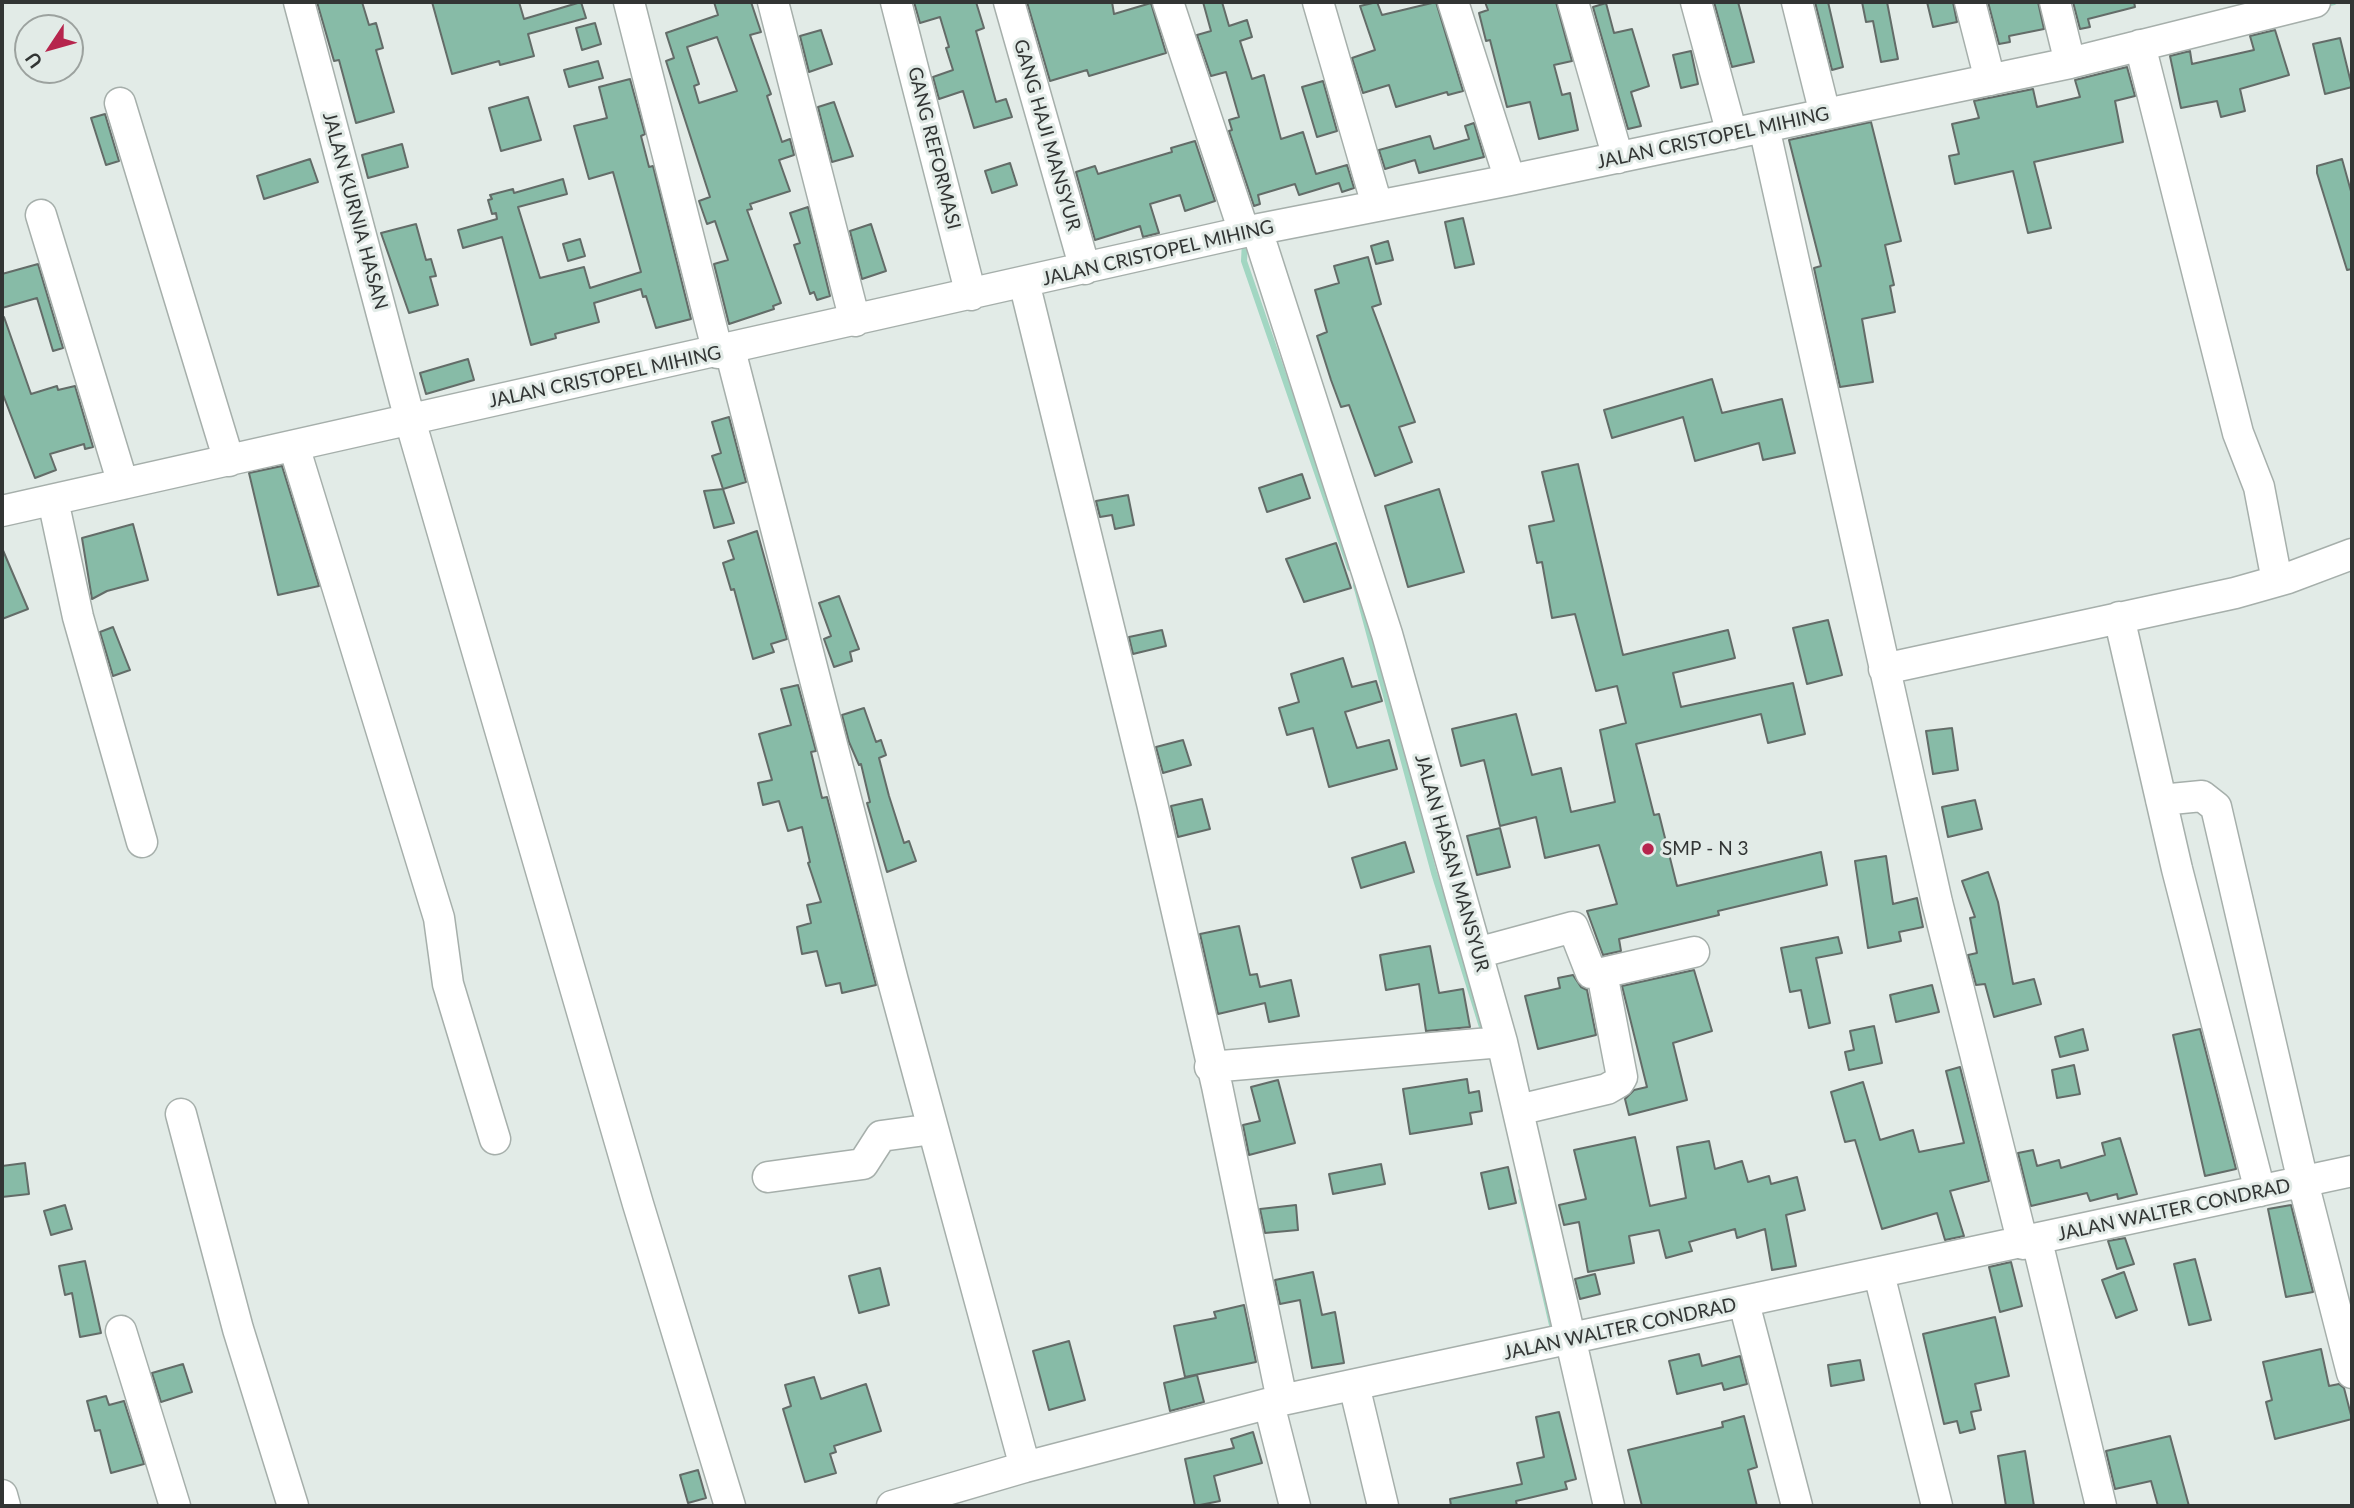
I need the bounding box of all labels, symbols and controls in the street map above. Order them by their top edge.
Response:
north arrow [14,14,84,84]
street label: GANG HAJI MANSYUR [1009,37,1085,233]
text: U [20,48,47,73]
street label: GANG REFORMASI [903,64,965,232]
street label: JALAN CRISTOPEL MIHING [1595,102,1831,174]
street label: JALAN KURNIA HASAN [318,110,392,312]
street label: JALAN CRISTOPEL MIHING [1040,215,1276,291]
street label: JALAN CRISTOPEL MIHING [487,341,723,413]
street label: JALAN HASAN MANSYUR [1410,752,1494,974]
place label: SMP - N 3 [1662,838,1749,860]
marker: SMP - N 3 [1640,841,1656,857]
street label: JALAN WALTER CONDRAD [2056,1174,2292,1246]
street label: JALAN WALTER CONDRAD [1502,1293,1738,1365]

